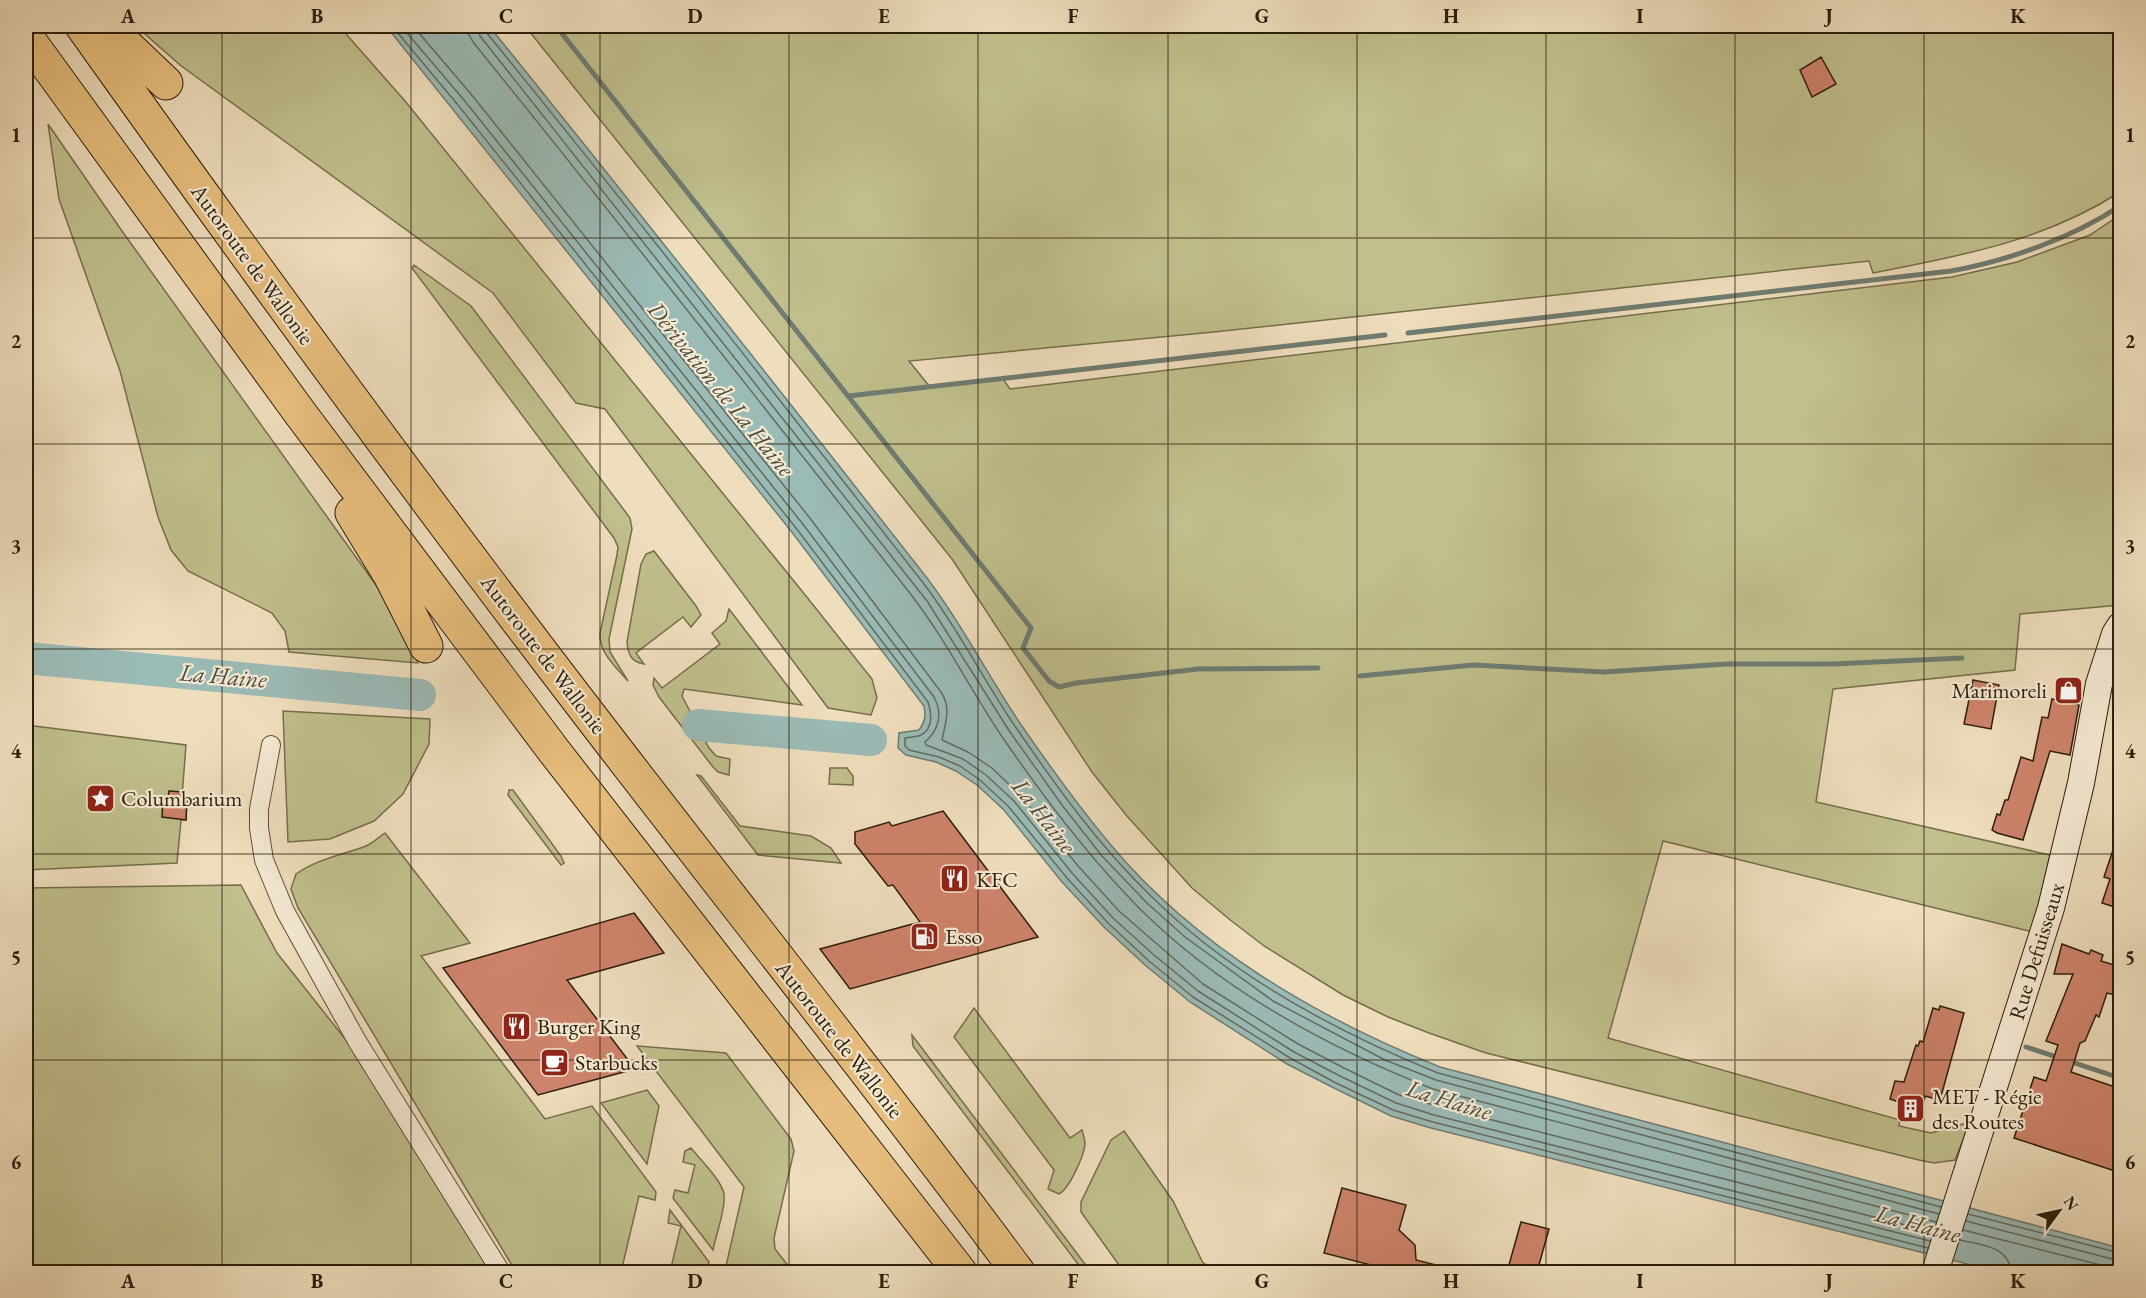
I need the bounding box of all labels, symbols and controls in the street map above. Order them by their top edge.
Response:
text: A [120,3,136,29]
text: B [311,3,323,29]
text: C [499,3,513,29]
text: D [687,3,703,29]
text: E [878,3,890,29]
text: F [1068,3,1079,29]
text: G [1255,3,1269,29]
text: H [1443,3,1459,29]
text: I [1636,3,1644,29]
text: J [1823,3,1833,29]
text: K [2010,3,2026,29]
text: 1 [11,122,21,148]
text: 1 [2125,122,2135,148]
street label: Autoroute de Wallonie [184,177,321,351]
water label: Dérivation de La Haine [640,294,802,483]
text: 2 [11,328,22,354]
text: 2 [2125,328,2136,354]
text: 3 [11,533,21,559]
text: 3 [2125,533,2135,559]
street label: Autoroute de Wallonie [474,568,613,740]
water label: La Haine [177,656,269,695]
shop icon: Marimoreli [2052,674,2084,706]
place label: Marimoreli [1951,676,2047,705]
text: 4 [11,738,22,764]
text: 4 [2125,738,2136,764]
water label: La Haine [1005,771,1084,860]
place icon: Columbarium [84,782,116,814]
place label: Columbarium [121,784,242,813]
restaurant icon: KFC [939,863,971,895]
place label: KFC [976,865,1018,894]
street label: Rue Defuisseaux [2002,878,2071,1023]
fuel station icon: Esso [908,920,940,952]
place label: Esso [945,922,983,951]
text: 5 [11,944,21,970]
text: 5 [2125,944,2135,970]
street label: Autoroute de Wallonie [768,954,910,1124]
restaurant icon: Burger King [500,1010,532,1042]
place label: Burger King [537,1012,641,1041]
cafe icon: Starbucks [538,1046,570,1078]
place label: Starbucks [575,1048,658,1077]
water label: La Haine [1402,1072,1496,1127]
place label: MET - Régie des Routes [1932,1082,2042,1136]
building icon: MET - Régie des Routes [1895,1093,1927,1125]
text: 6 [11,1149,22,1175]
text: 6 [2125,1149,2136,1175]
north arrow [2029,1181,2089,1241]
text: N [2059,1192,2084,1214]
water label: La Haine [1871,1197,1965,1250]
text: A [120,1268,136,1294]
text: B [311,1268,323,1294]
text: C [499,1268,513,1294]
text: D [687,1268,703,1294]
text: E [878,1268,890,1294]
text: F [1068,1268,1079,1294]
text: G [1255,1268,1269,1294]
text: H [1443,1268,1459,1294]
text: I [1636,1268,1644,1294]
text: J [1823,1268,1833,1294]
text: K [2010,1268,2026,1294]

